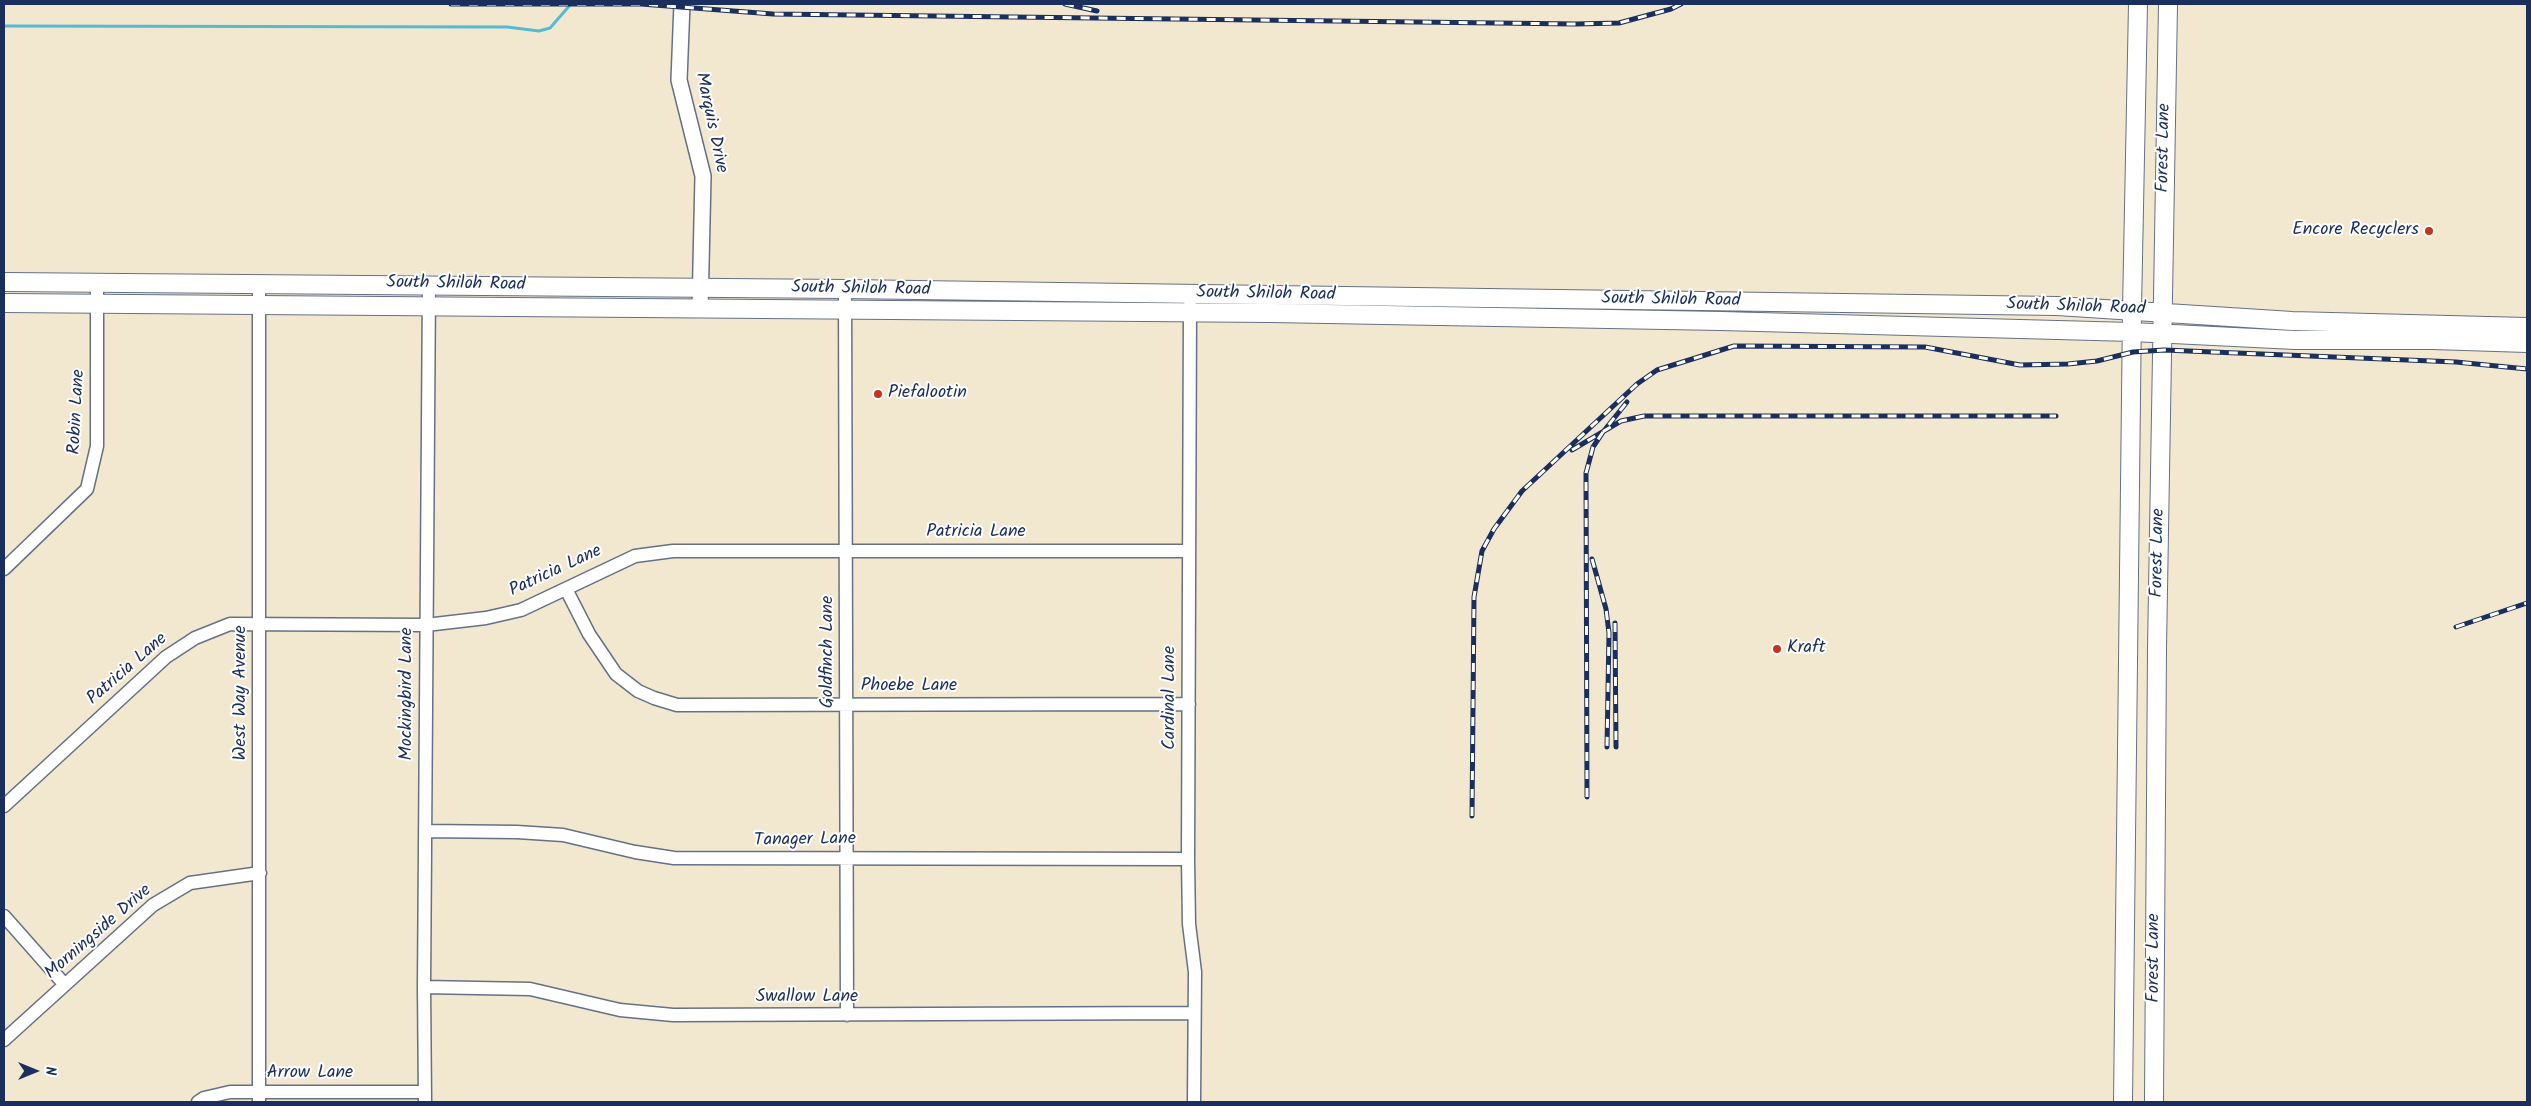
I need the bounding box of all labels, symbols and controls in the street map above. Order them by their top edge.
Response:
street label: Marquis Drive [689,71,731,175]
street label: Forest Lane [2153,103,2177,193]
place label: Encore Recyclers [2292,220,2419,242]
marker: Encore Recyclers [2423,225,2435,237]
street label: South Shiloh Road [386,273,526,297]
street label: South Shiloh Road [791,278,931,302]
street label: South Shiloh Road [1196,283,1336,307]
street label: South Shiloh Road [1601,289,1741,313]
street label: South Shiloh Road [2006,295,2146,321]
street label: Robin Lane [65,369,91,455]
place label: Piefalootin [888,383,967,405]
marker: Piefalootin [872,388,884,400]
street label: Forest Lane [2147,508,2171,598]
street label: Patricia Lane [926,522,1026,544]
street label: Patricia Lane [506,541,606,603]
street label: Goldfinch Lane [818,596,840,708]
street label: West Way Avenue [231,625,253,761]
street label: Mockingbird Lane [397,627,419,761]
street label: Patricia Lane [83,629,173,711]
place label: Kraft [1787,638,1826,660]
marker: Kraft [1771,643,1783,655]
street label: Cardinal Lane [1160,646,1182,750]
street label: Phoebe Lane [861,676,957,698]
street label: Tanager Lane [754,829,856,853]
street label: Morningside Drive [41,881,157,985]
street label: Forest Lane [2144,913,2166,1003]
street label: Swallow Lane [756,987,858,1009]
north arrow [10,1046,60,1096]
street label: Arrow Lane [267,1063,353,1085]
text: N [39,1067,61,1075]

